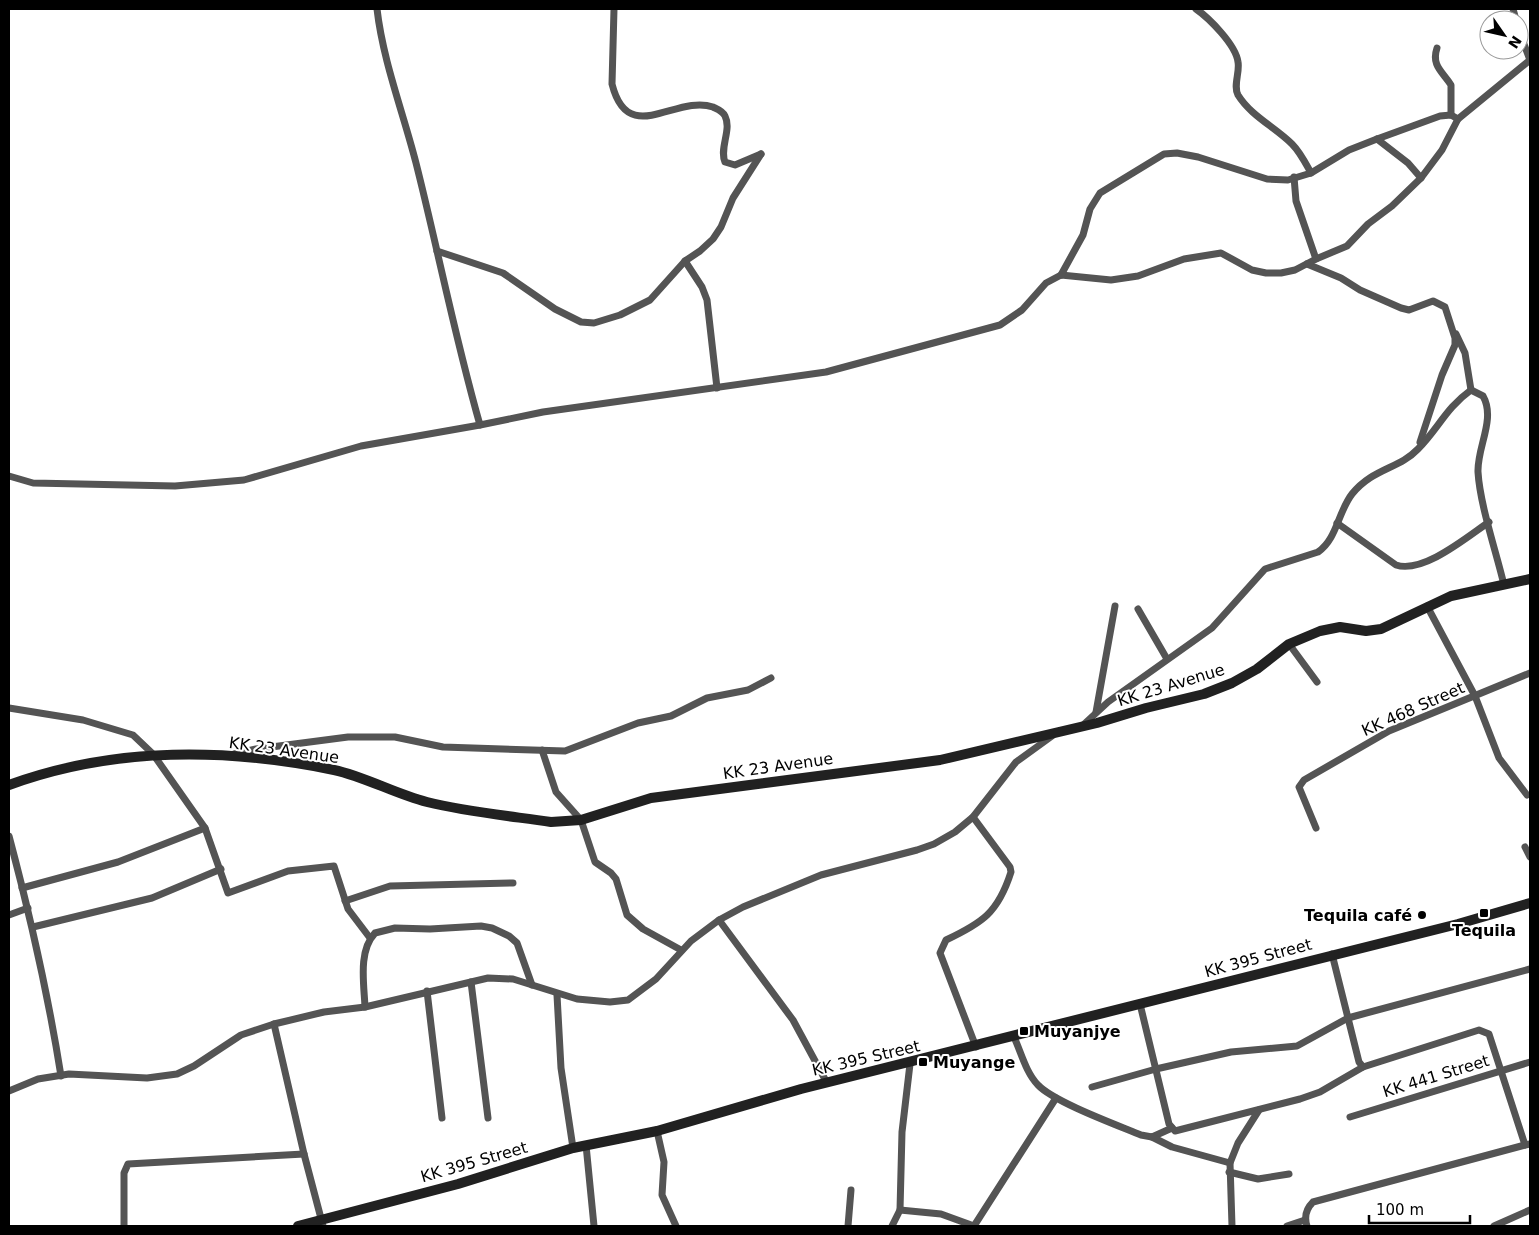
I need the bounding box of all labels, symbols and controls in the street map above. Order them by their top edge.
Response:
north arrow [1479,10,1529,60]
text: N [1505,33,1525,52]
street label: KK 23 Avenue [1115,660,1227,710]
street label: KK 468 Street [1359,678,1467,740]
street label: KK 23 Avenue [228,733,340,767]
street label: KK 23 Avenue [722,749,834,783]
place label: Tequila café [1304,906,1412,925]
marker: Tequila [1478,907,1490,919]
marker: Tequila café [1416,909,1428,921]
place label: Tequila [1452,921,1516,940]
street label: KK 395 Street [1202,935,1314,981]
place label: Muyanjye [1034,1022,1121,1041]
marker: Muyanjye [1018,1025,1030,1037]
street label: KK 395 Street [810,1036,922,1080]
street label: KK 441 Street [1380,1051,1492,1101]
place label: Muyange [933,1053,1015,1072]
marker: Muyange [917,1056,929,1068]
street label: KK 395 Street [418,1138,530,1186]
scale bar [1369,1192,1470,1224]
text: 100 m [1376,1201,1424,1219]

